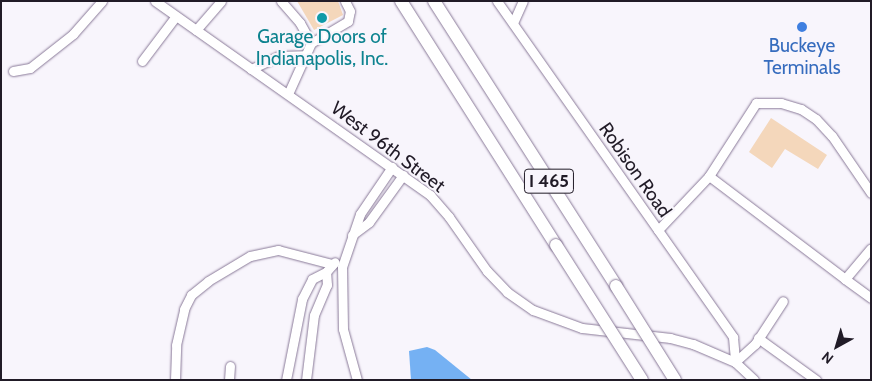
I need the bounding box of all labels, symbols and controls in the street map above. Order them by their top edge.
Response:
marker: Garage Doors of Indianapolis, Inc. [316,12,328,24]
marker: Buckeye Terminals [796,21,808,33]
place label: Garage Doors of Indianapolis, Inc. [256,26,388,70]
place label: Buckeye Terminals [763,35,841,79]
street label: West 96th Street [326,97,450,197]
street label: Robison Road [594,118,676,222]
road number: I 465 [523,166,575,197]
north arrow [812,321,862,371]
text: N [818,348,837,368]

